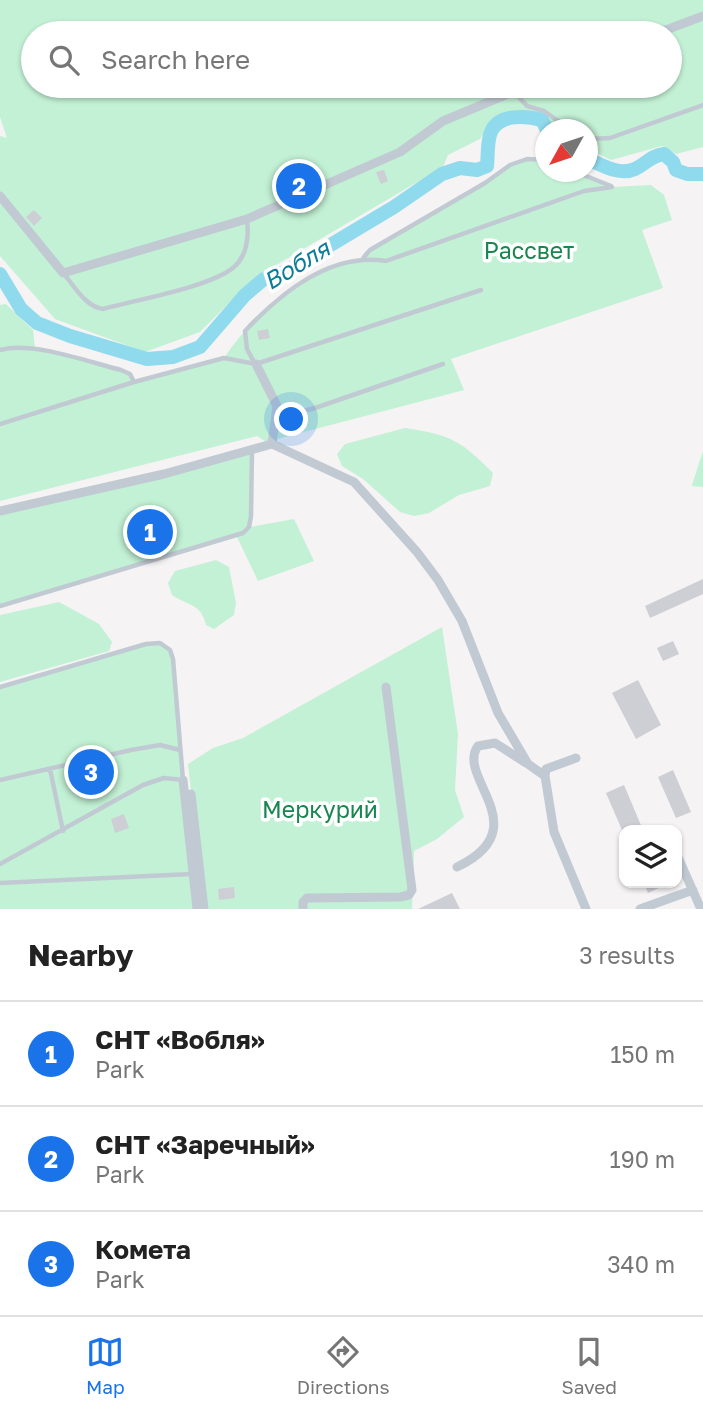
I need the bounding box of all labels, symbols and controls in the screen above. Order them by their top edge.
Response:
search box [21,21,682,98]
icon: search [45,41,83,79]
text: Search here [101,44,250,75]
north arrow [535,119,598,182]
pin: 2 [276,160,322,212]
water label: Вобля [258,232,336,295]
park label: Рассвет [484,236,574,264]
your location [274,402,308,436]
pin: 1 [127,506,173,558]
pin: 3 [68,746,114,798]
park label: Меркурий [262,795,378,823]
map controls [619,825,682,888]
button: layers [619,825,682,888]
text: Nearby [28,937,133,973]
text: 3 results [579,941,675,969]
text: СНТ «Вобля» [95,1024,265,1055]
text: 1 [45,1040,57,1068]
text: 150 m [610,1040,675,1068]
text: Park [95,1055,145,1083]
text: СНТ «Заречный» [95,1129,315,1160]
text: 2 [44,1145,58,1173]
text: 190 m [610,1145,675,1173]
text: Park [95,1160,145,1188]
text: Комета [95,1234,191,1265]
text: 3 [44,1250,58,1278]
text: 340 m [607,1250,675,1278]
text: Park [95,1265,145,1293]
tab: Map [86,1333,125,1398]
tab: Directions [297,1333,390,1398]
tab: Saved [562,1333,617,1398]

